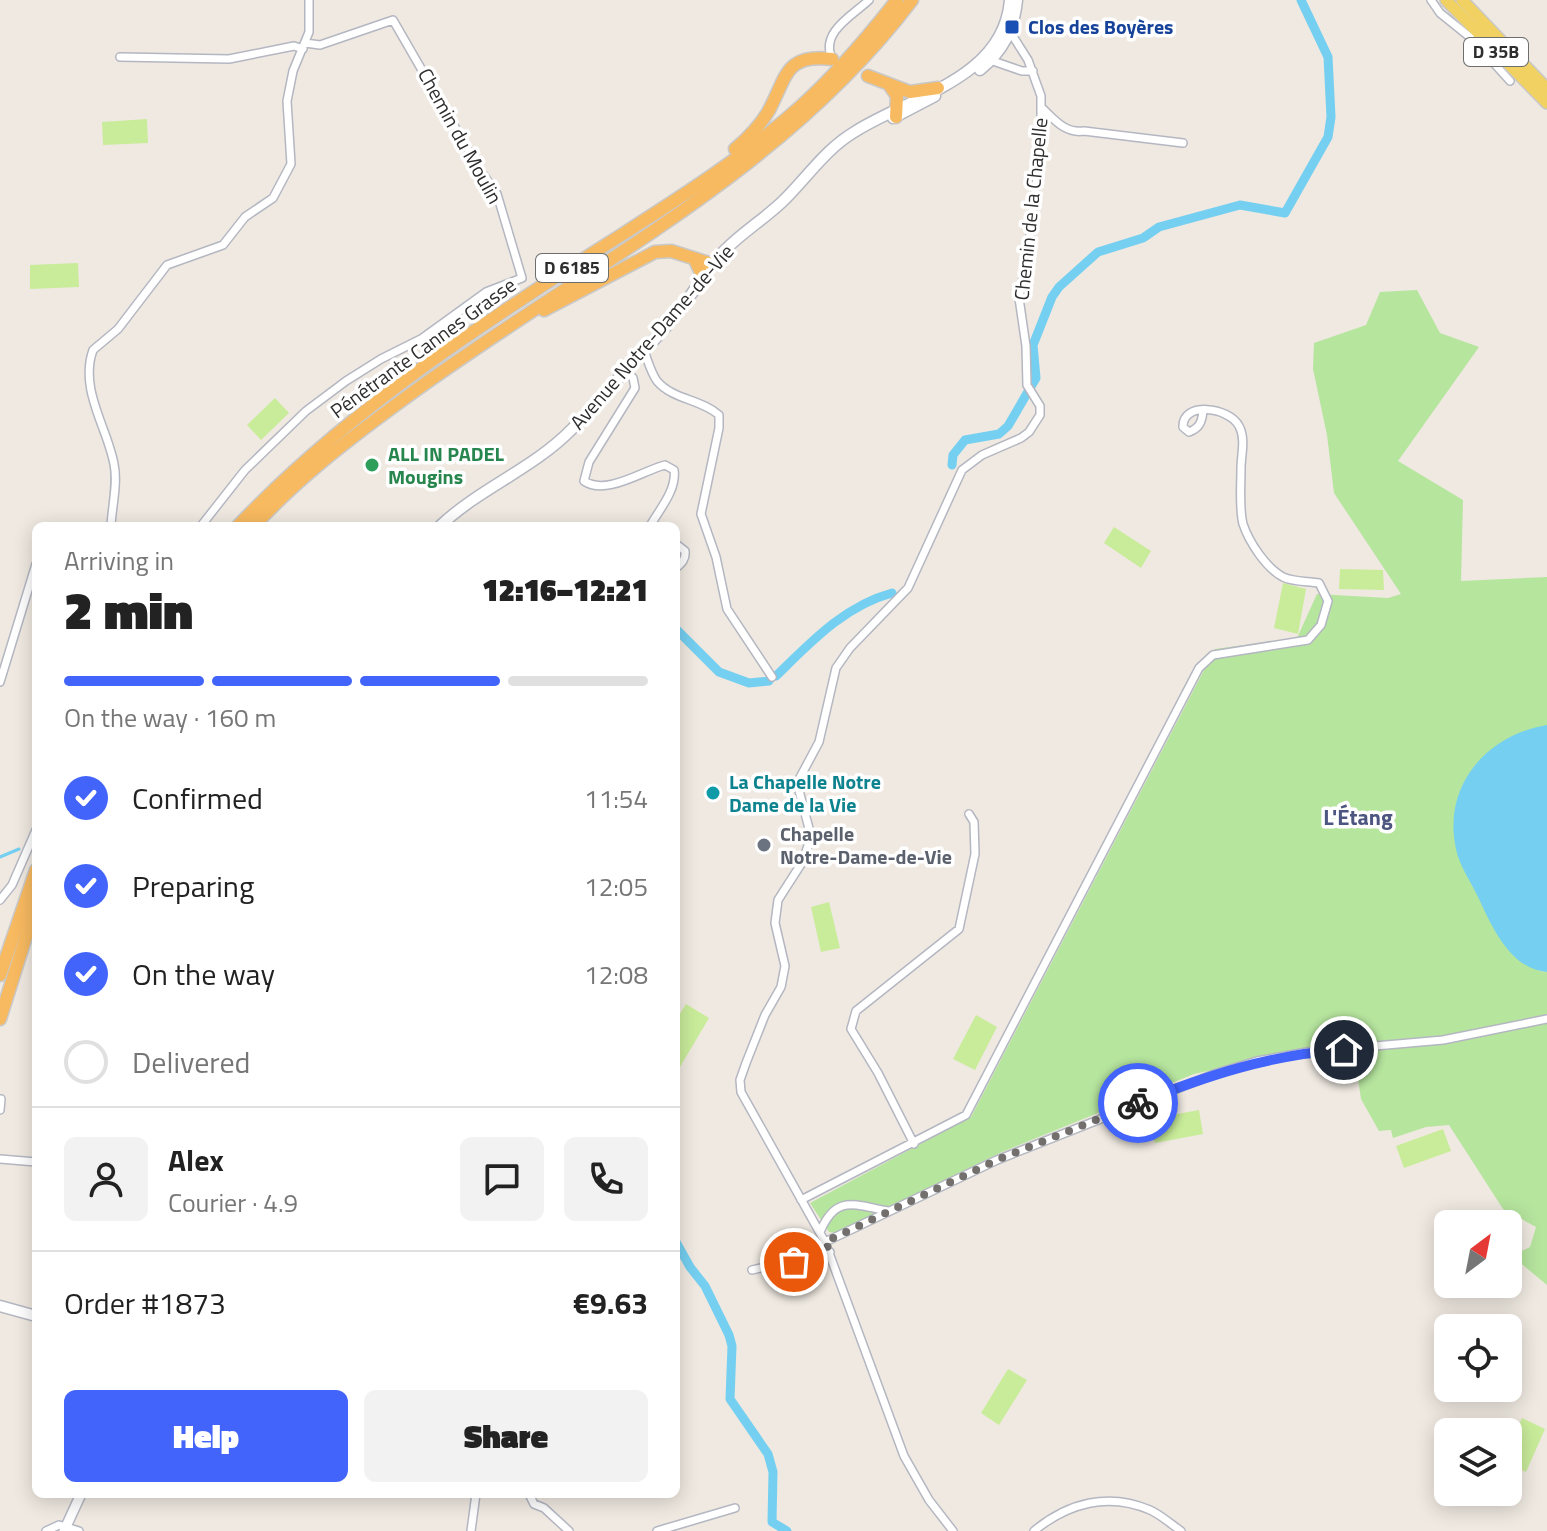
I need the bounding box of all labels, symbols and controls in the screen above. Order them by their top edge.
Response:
place label: Clos des Boyères [1028,11,1174,42]
marker: Clos des Boyères [1003,18,1021,36]
road number: D 35B [1464,38,1528,66]
street label: Chemin du Moulin [410,62,511,209]
street label: Chemin de la Chapelle [1005,116,1056,302]
street label: Avenue Notre-Dame-de-Vie [562,237,741,436]
road number: D 6185 [536,254,608,282]
street label: Pénétrante Cannes Grasse [323,270,522,426]
place label: ALL IN PADEL Mougins [388,438,505,492]
marker: ALL IN PADEL Mougins [363,456,381,474]
text: Arriving in [64,541,174,580]
text: 12:16–12:21 [482,567,648,613]
text: 2 min [64,570,193,649]
text: On the way · 160 m [64,698,276,737]
place label: La Chapelle Notre Dame de la Vie [729,766,881,820]
text: Confirmed [132,775,263,821]
icon: check [64,776,108,820]
text: 11:54 [584,779,648,818]
marker: La Chapelle Notre Dame de la Vie [704,784,722,802]
district label: L'Étang [1323,800,1393,834]
place label: Chapelle Notre-Dame-de-Vie [780,818,952,872]
marker: Chapelle Notre-Dame-de-Vie [755,836,773,854]
text: Preparing [132,863,254,909]
icon: check [64,864,108,908]
text: 12:05 [584,867,648,906]
text: On the way [132,951,275,997]
icon: check [64,952,108,996]
text: 12:08 [584,955,648,994]
pin [1310,1016,1378,1084]
icon: home [1322,1028,1366,1072]
text: Delivered [132,1039,250,1085]
courier [1098,1063,1178,1143]
icon: bike [1116,1081,1160,1125]
button: person [64,1137,148,1221]
text: Alex [168,1137,224,1183]
button: chat [460,1137,544,1221]
button: phone [564,1137,648,1221]
text: Courier · 4.9 [168,1183,298,1222]
north arrow [1434,1210,1522,1298]
map controls [1434,1210,1522,1506]
pin [760,1228,828,1296]
icon: bag [772,1240,816,1284]
text: Order #1873 [64,1280,226,1326]
text: €9.63 [573,1280,648,1326]
button: locate [1434,1314,1522,1402]
button: Help [64,1390,348,1482]
button: Share [364,1390,648,1482]
button: layers [1434,1418,1522,1506]

